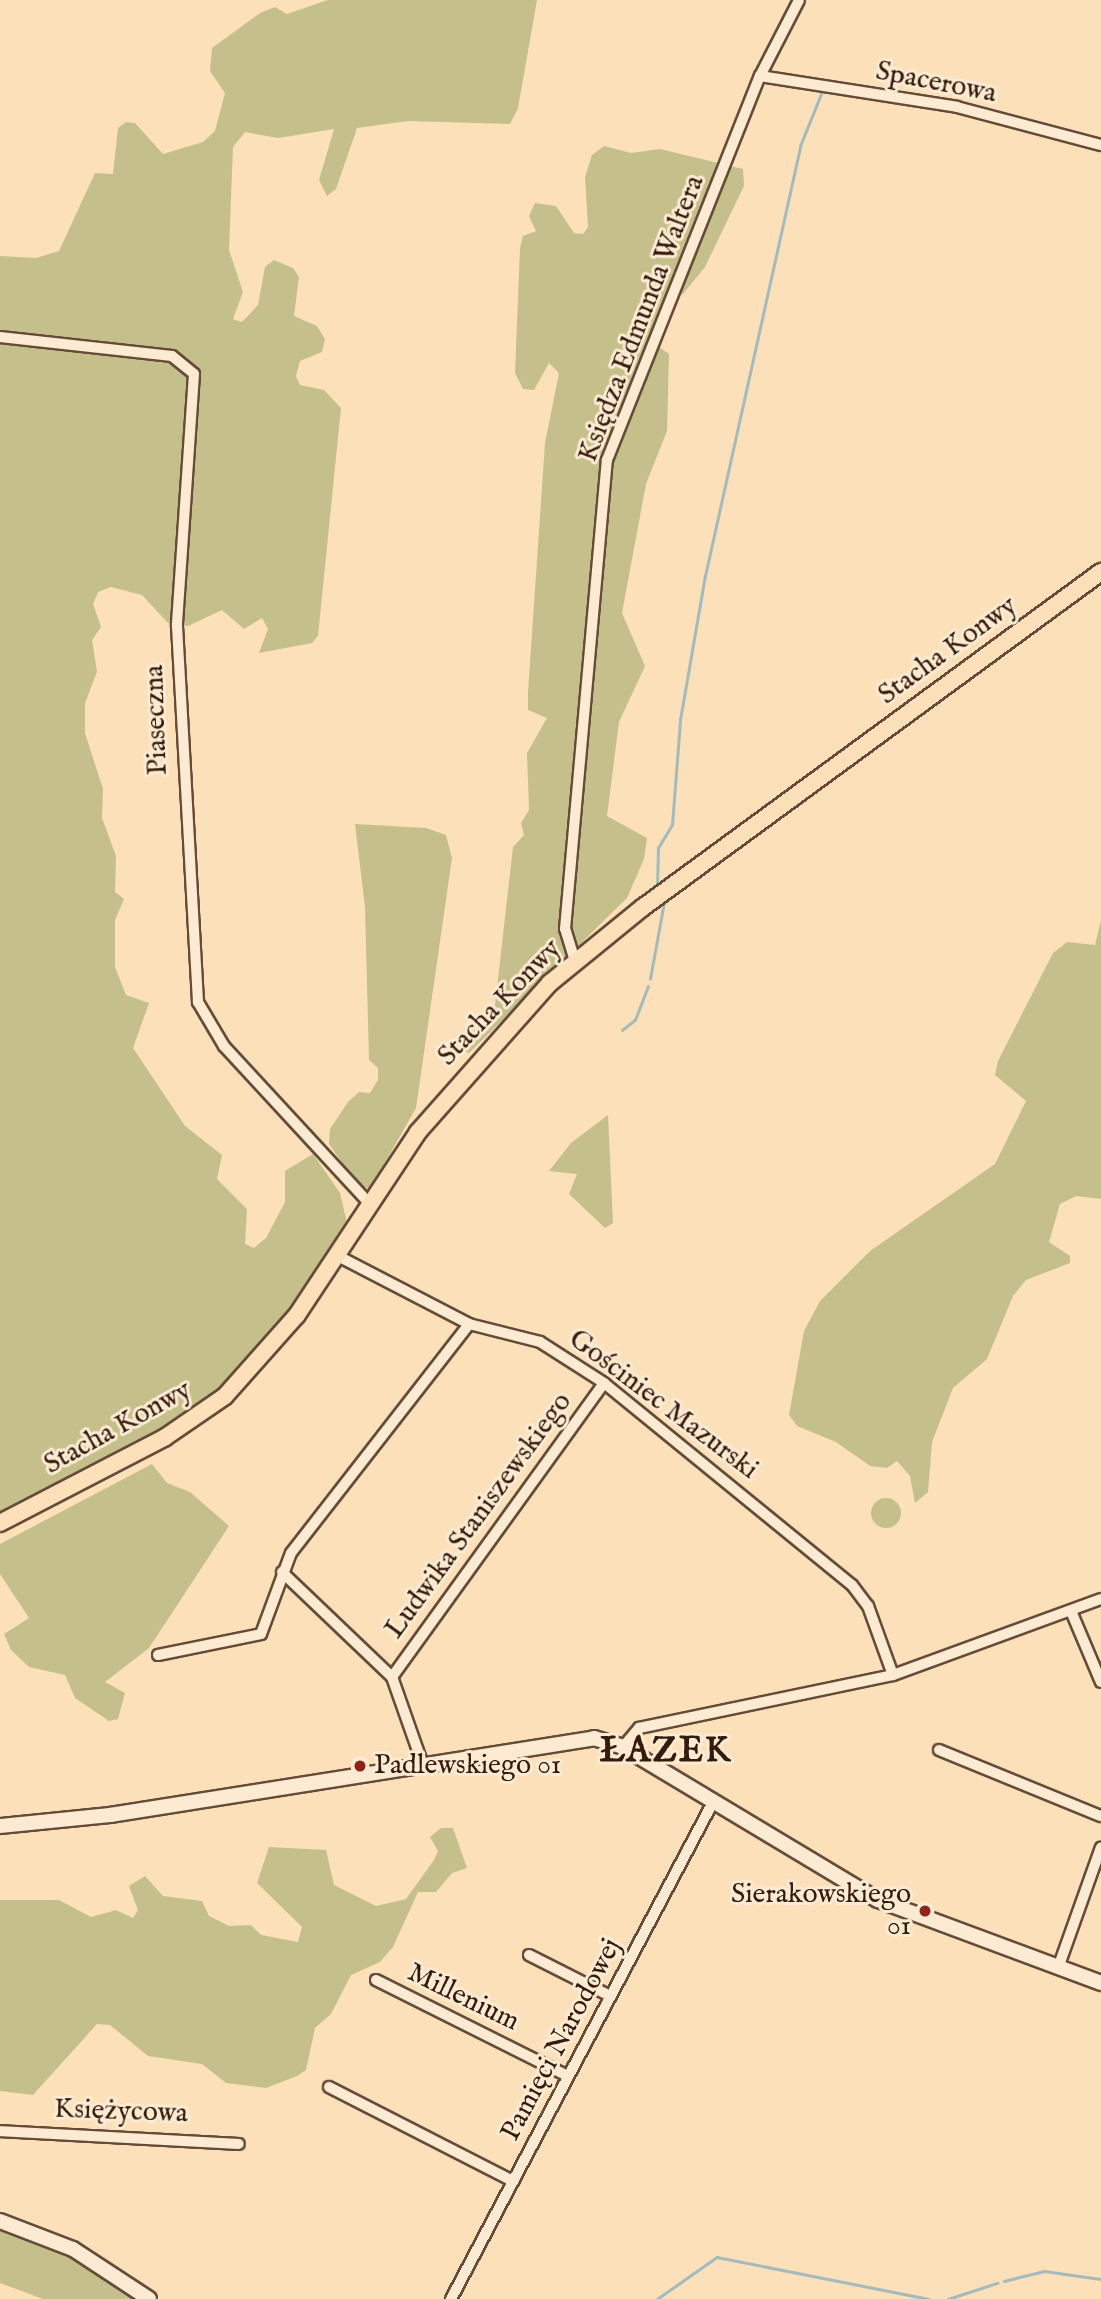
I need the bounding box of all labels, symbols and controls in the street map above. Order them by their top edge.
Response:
street label: Spacerowa [873,55,999,111]
street label: Księdza Edmunda Waltera [572,171,712,467]
street label: Stacha Konwy [872,589,1024,713]
street label: Piaseczna [138,664,176,776]
street label: Stacha Konwy [431,933,569,1073]
street label: Gościniec Mazurski [562,1323,764,1487]
street label: Stacha Konwy [39,1374,197,1482]
street label: Ludwika Staniszewskiego [378,1386,580,1646]
district label: ŁAZEK [600,1731,732,1773]
place label: Padlewskiego 01 [374,1749,561,1783]
marker: Padlewskiego 01 [352,1758,368,1774]
place label: Sierakowskiego 01 [731,1878,911,1944]
marker: Sierakowskiego 01 [917,1903,933,1919]
street label: Pamięci Narodowej [495,1933,629,2147]
street label: Millenium [402,1957,524,2039]
street label: Księżycowa [53,2093,189,2131]

